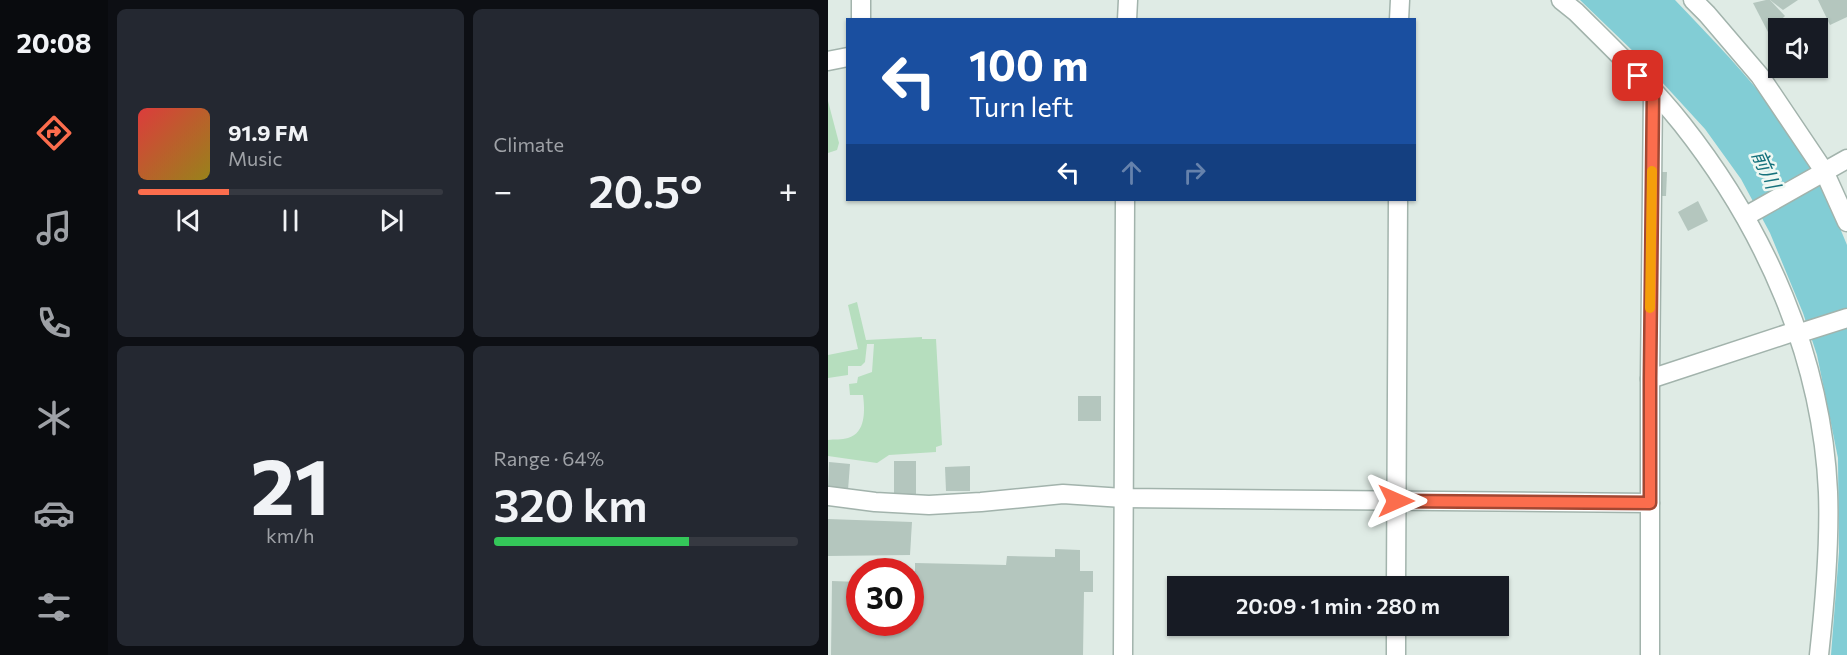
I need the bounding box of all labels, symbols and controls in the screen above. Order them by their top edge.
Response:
map controls [1768,18,1828,78]
button: sound [1768,18,1828,78]
text: 20:08 [17,26,91,59]
text: 100 m [969,38,1089,90]
icon: left [870,42,948,120]
pin [1612,50,1663,101]
icon: arrive [1621,59,1654,92]
text: Turn left [969,90,1073,123]
icon: directions [33,112,75,154]
text: 91.9 FM [228,119,309,146]
text: Climate [494,132,564,156]
text: Music [228,146,282,170]
water label: 前川 [1748,146,1787,194]
icon: left [1052,156,1085,189]
icon: ahead [1115,156,1148,189]
icon: right [1178,156,1211,189]
text: 20.5° [588,162,702,217]
text: − [494,169,512,210]
text: + [779,169,798,210]
icon: previous [172,204,205,237]
icon: pause [274,204,307,237]
icon: next [375,204,408,237]
icon: music [33,207,75,249]
icon: phone [33,302,75,344]
icon: climate [33,397,75,439]
text: 21 [250,436,330,531]
text: Range · 64% [494,446,604,470]
position arrow [1364,469,1428,533]
text: 320 km [494,476,647,531]
icon: car [33,492,75,534]
text: km/h [266,523,315,547]
speed limit sign: 30 [846,558,924,636]
icon: filters [33,586,75,628]
text: 20:09 · 1 min · 280 m [1236,592,1440,619]

